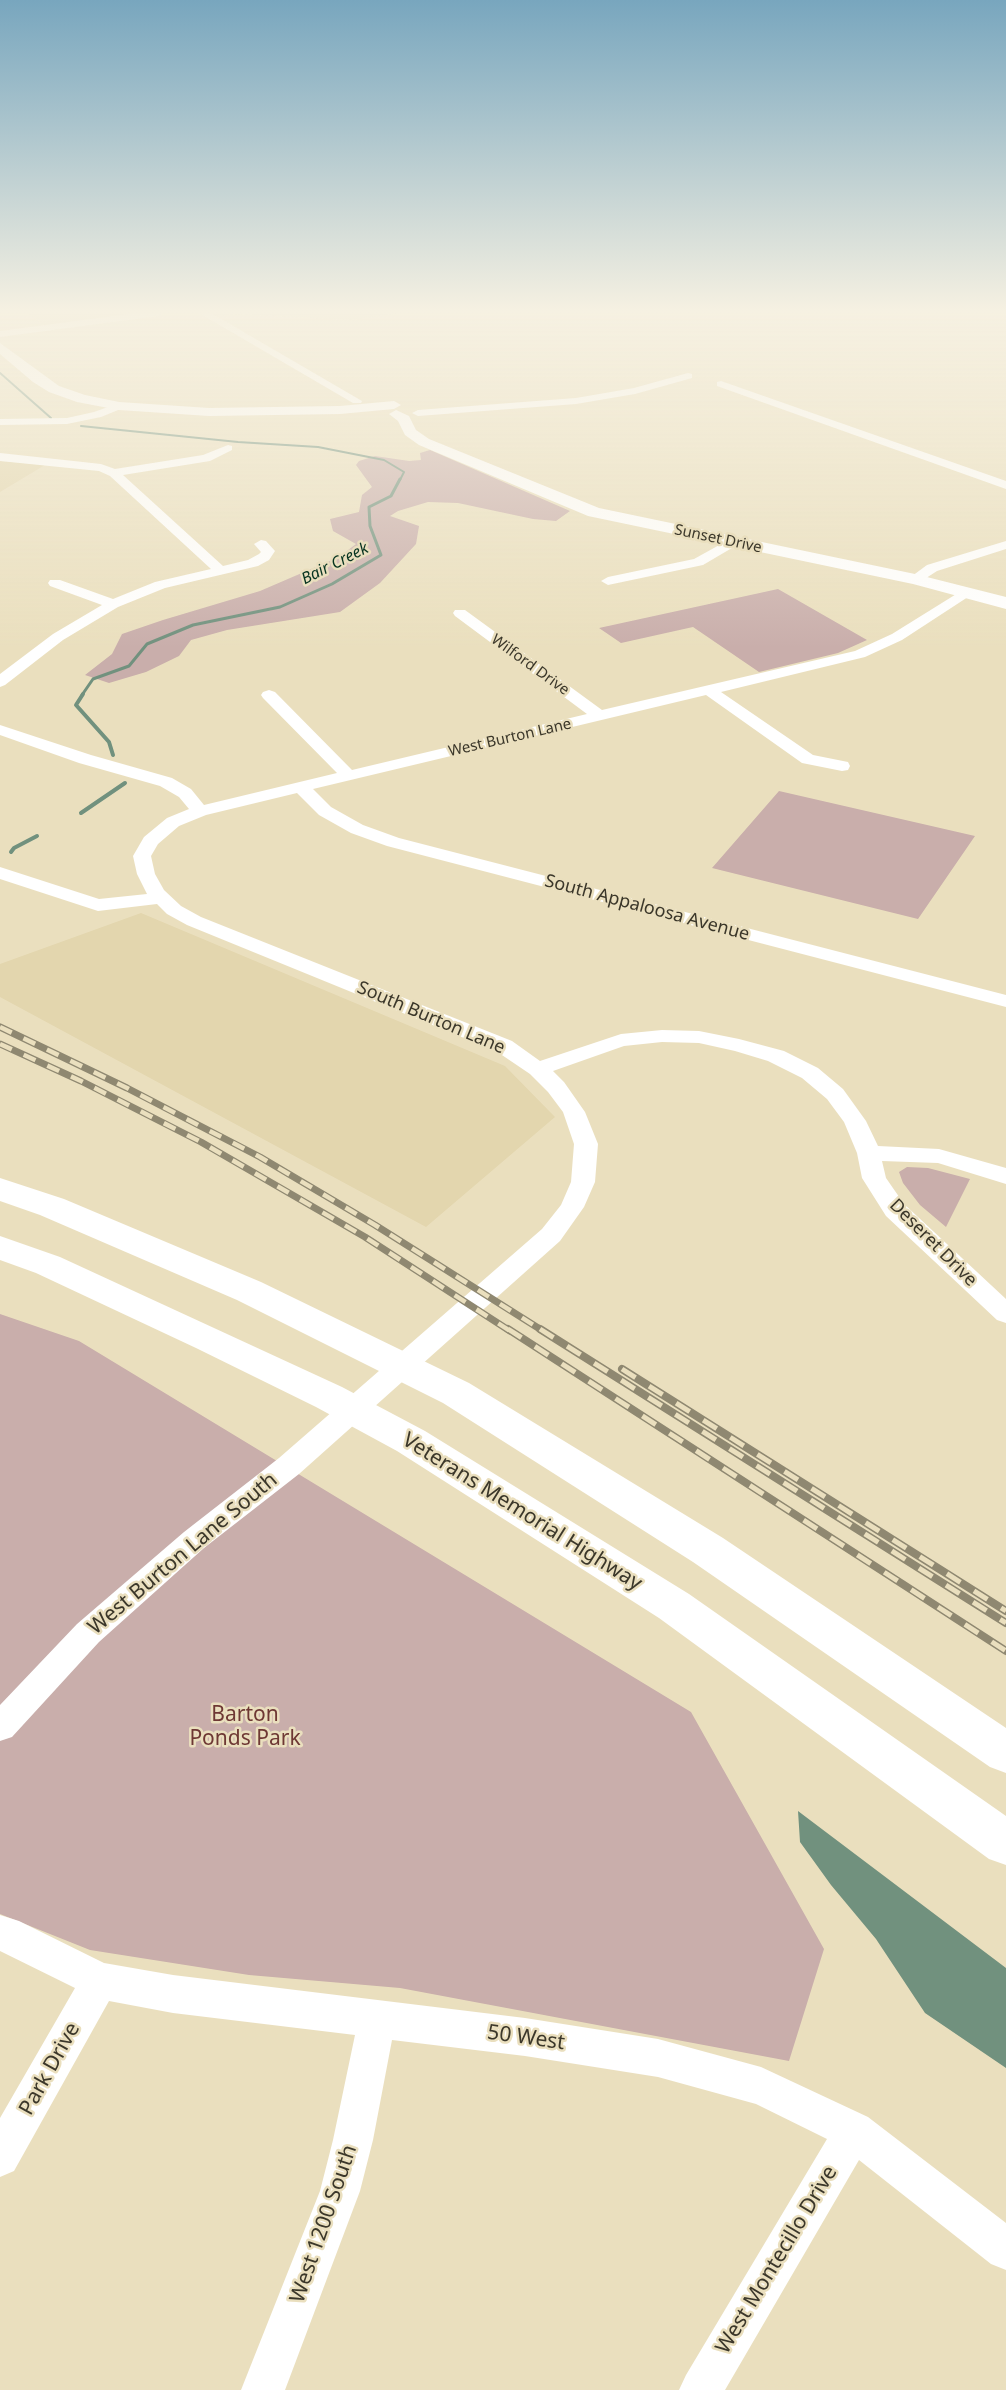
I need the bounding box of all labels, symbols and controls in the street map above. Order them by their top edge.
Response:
street label: Sunset Drive [673,521,763,557]
water label: Bair Creek [298,539,372,589]
street label: Wilford Drive [487,631,573,699]
street label: West Burton Lane [447,715,573,761]
street label: South Appaloosa Avenue [542,870,752,946]
street label: South Burton Lane [354,977,508,1059]
street label: Deseret Drive [885,1195,981,1291]
street label: Veterans Memorial Highway [398,1428,646,1596]
street label: West Burton Lane South [83,1468,283,1640]
park label: Barton Ponds Park [189,1702,301,1752]
street label: Park Drive [14,2018,86,2120]
street label: 50 West [486,2020,566,2056]
street label: West 1200 South [285,2142,363,2306]
street label: West Montecillo Drive [711,2162,843,2358]

